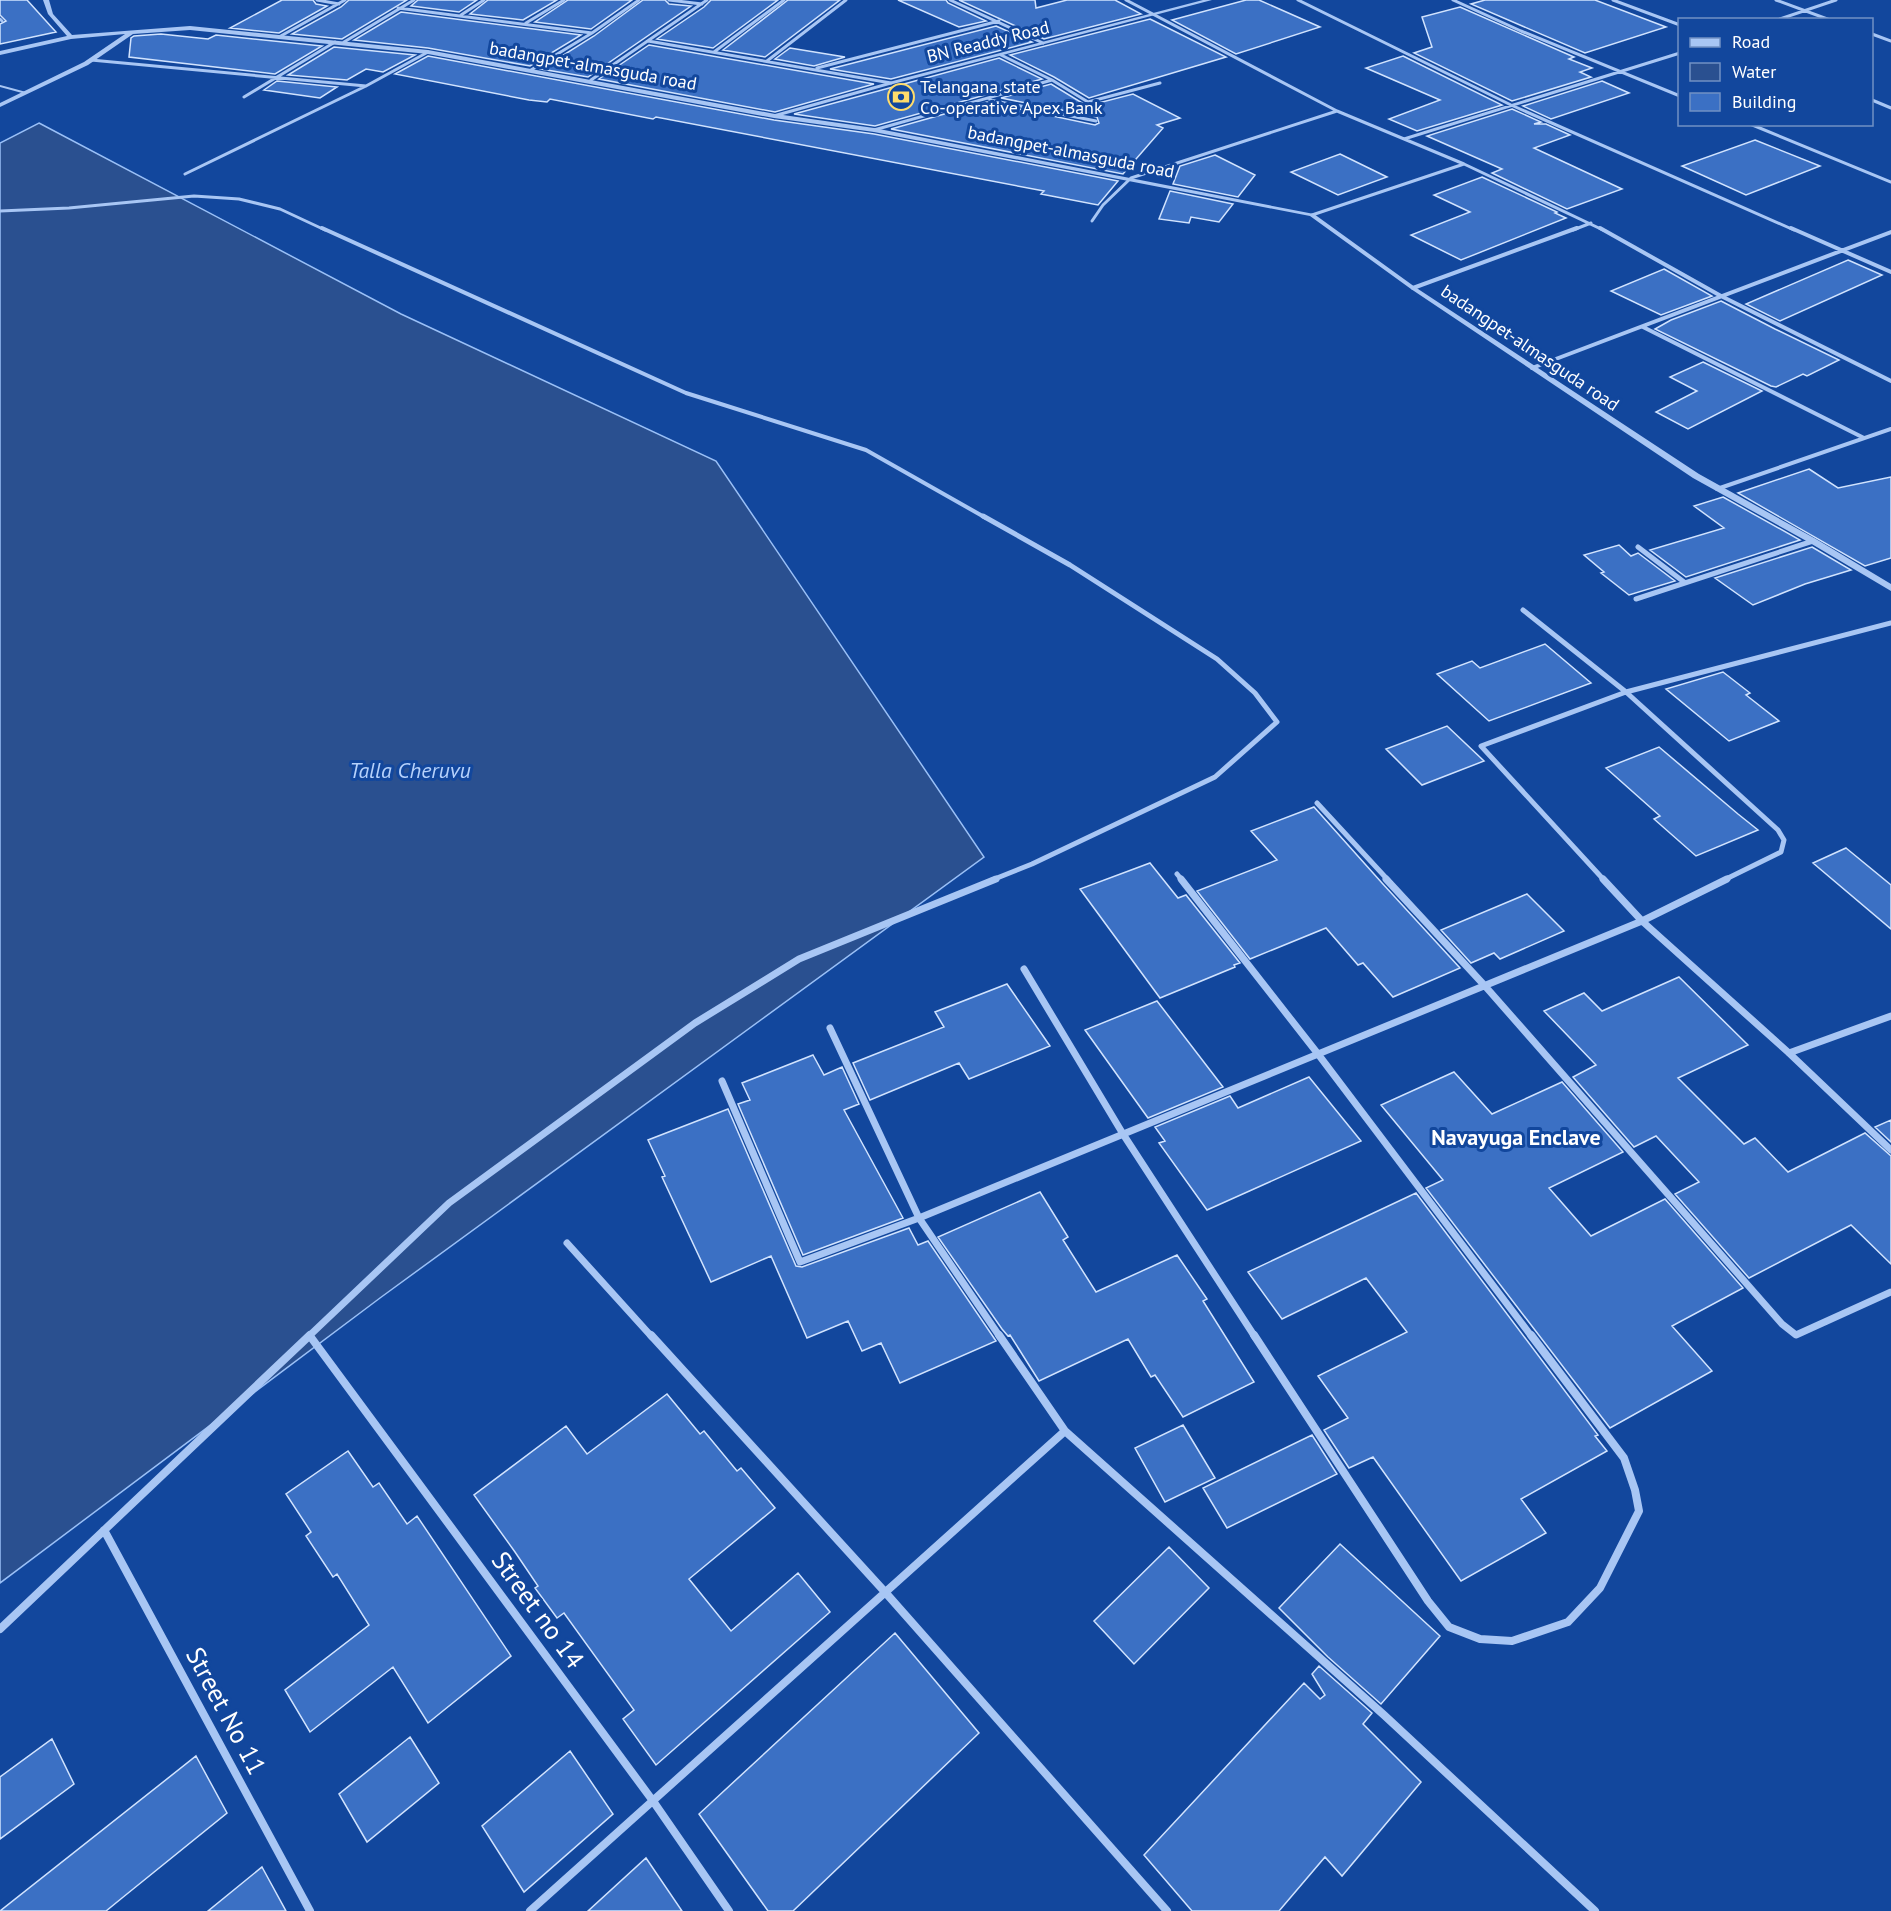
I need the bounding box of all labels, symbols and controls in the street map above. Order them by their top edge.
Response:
street label: BN Readdy Road [924,15,1051,68]
legend [1678,18,1873,126]
text: Road [1732,30,1770,53]
street label: badangpet-almasguda road [488,36,699,95]
text: Water [1732,60,1776,83]
place label: Telangana state Co-operative Apex Bank [920,75,1103,119]
bank icon: Telangana state Co-operative Apex Bank [886,82,916,112]
text: Building [1732,90,1796,113]
street label: badangpet-almasguda road [966,120,1176,183]
street label: badangpet-almasguda road [1437,279,1624,416]
water label: Talla Cheruvu [349,756,471,784]
district label: Navayuga Enclave [1431,1123,1601,1151]
street label: Street no 14 [485,1545,592,1675]
street label: Street No 11 [179,1641,274,1780]

